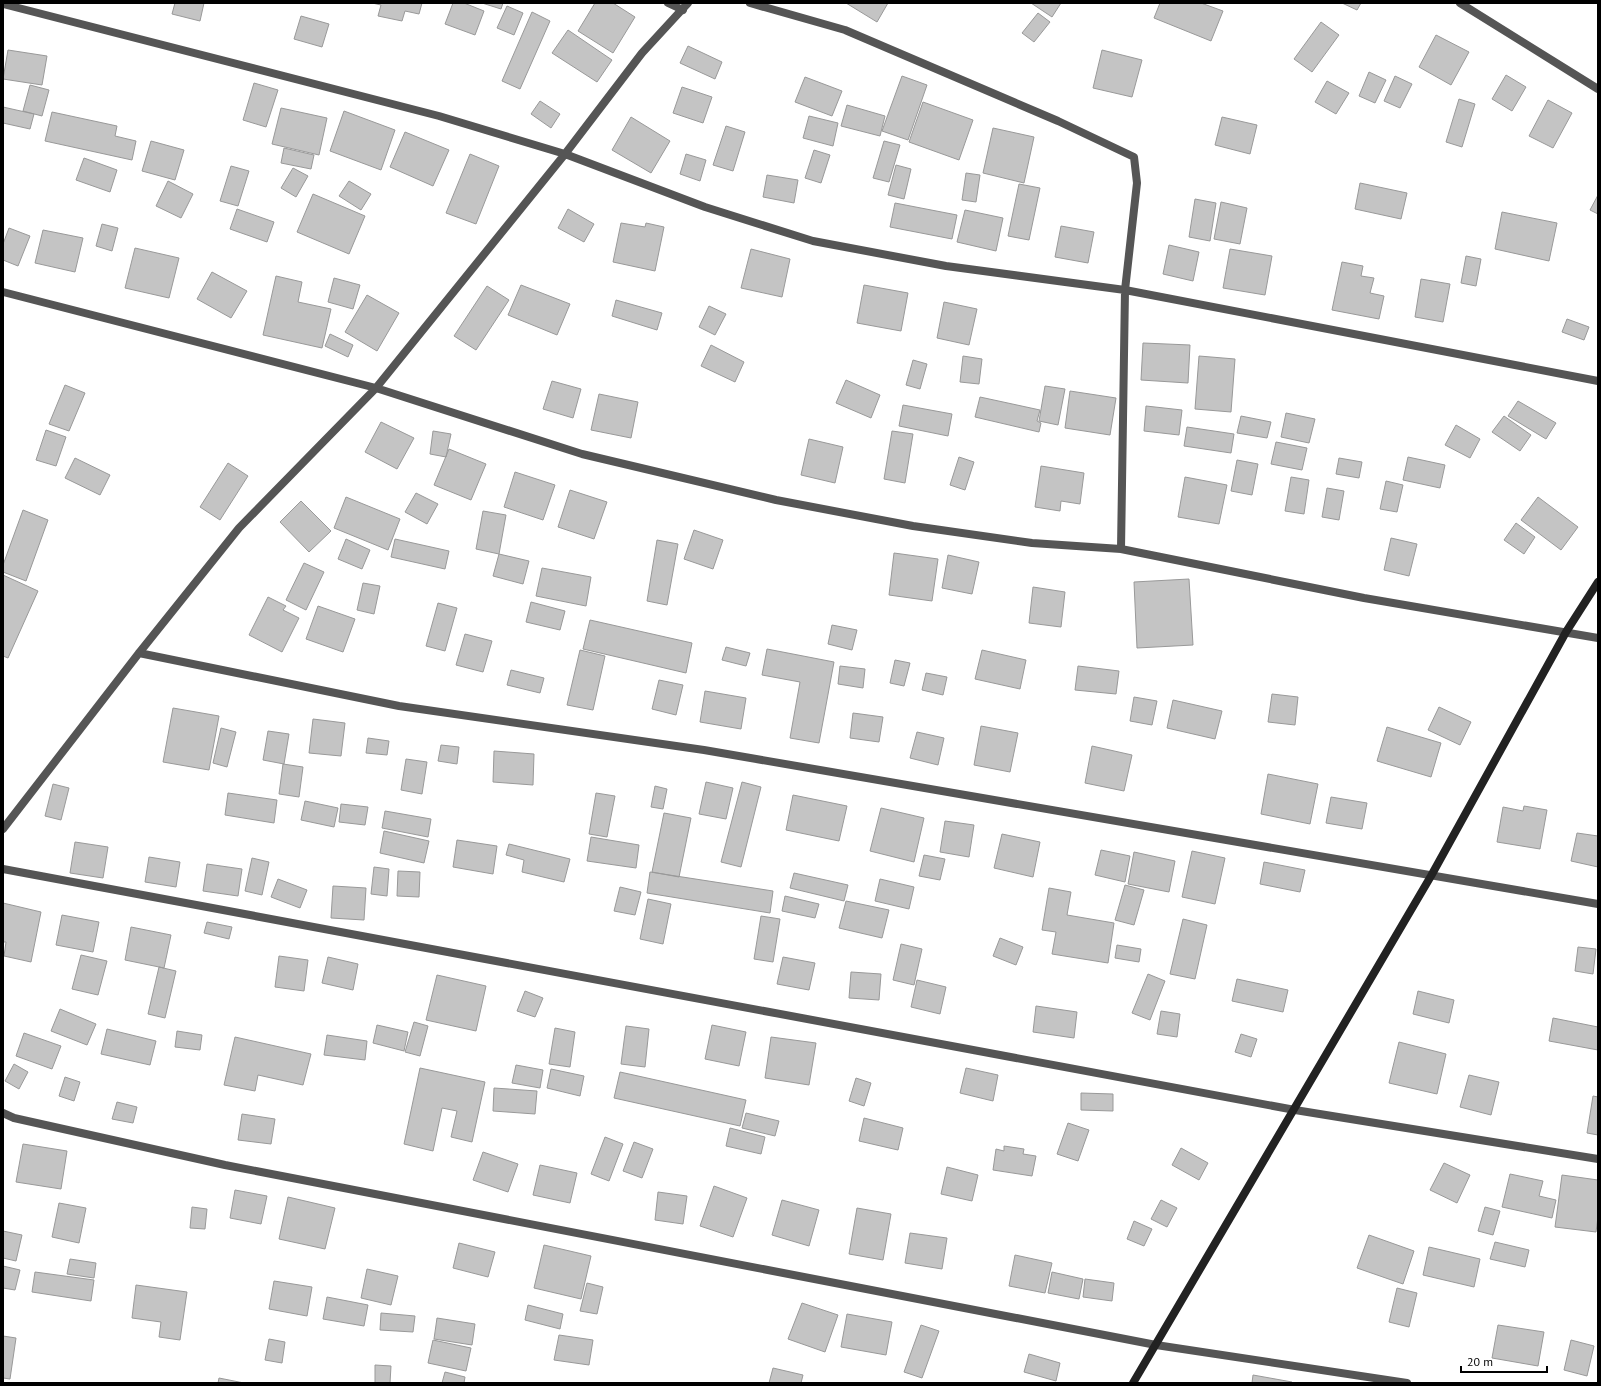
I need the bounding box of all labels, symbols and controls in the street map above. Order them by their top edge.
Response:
scale bar [1461,1348,1547,1374]
text: 20 m [1467,1354,1493,1369]

